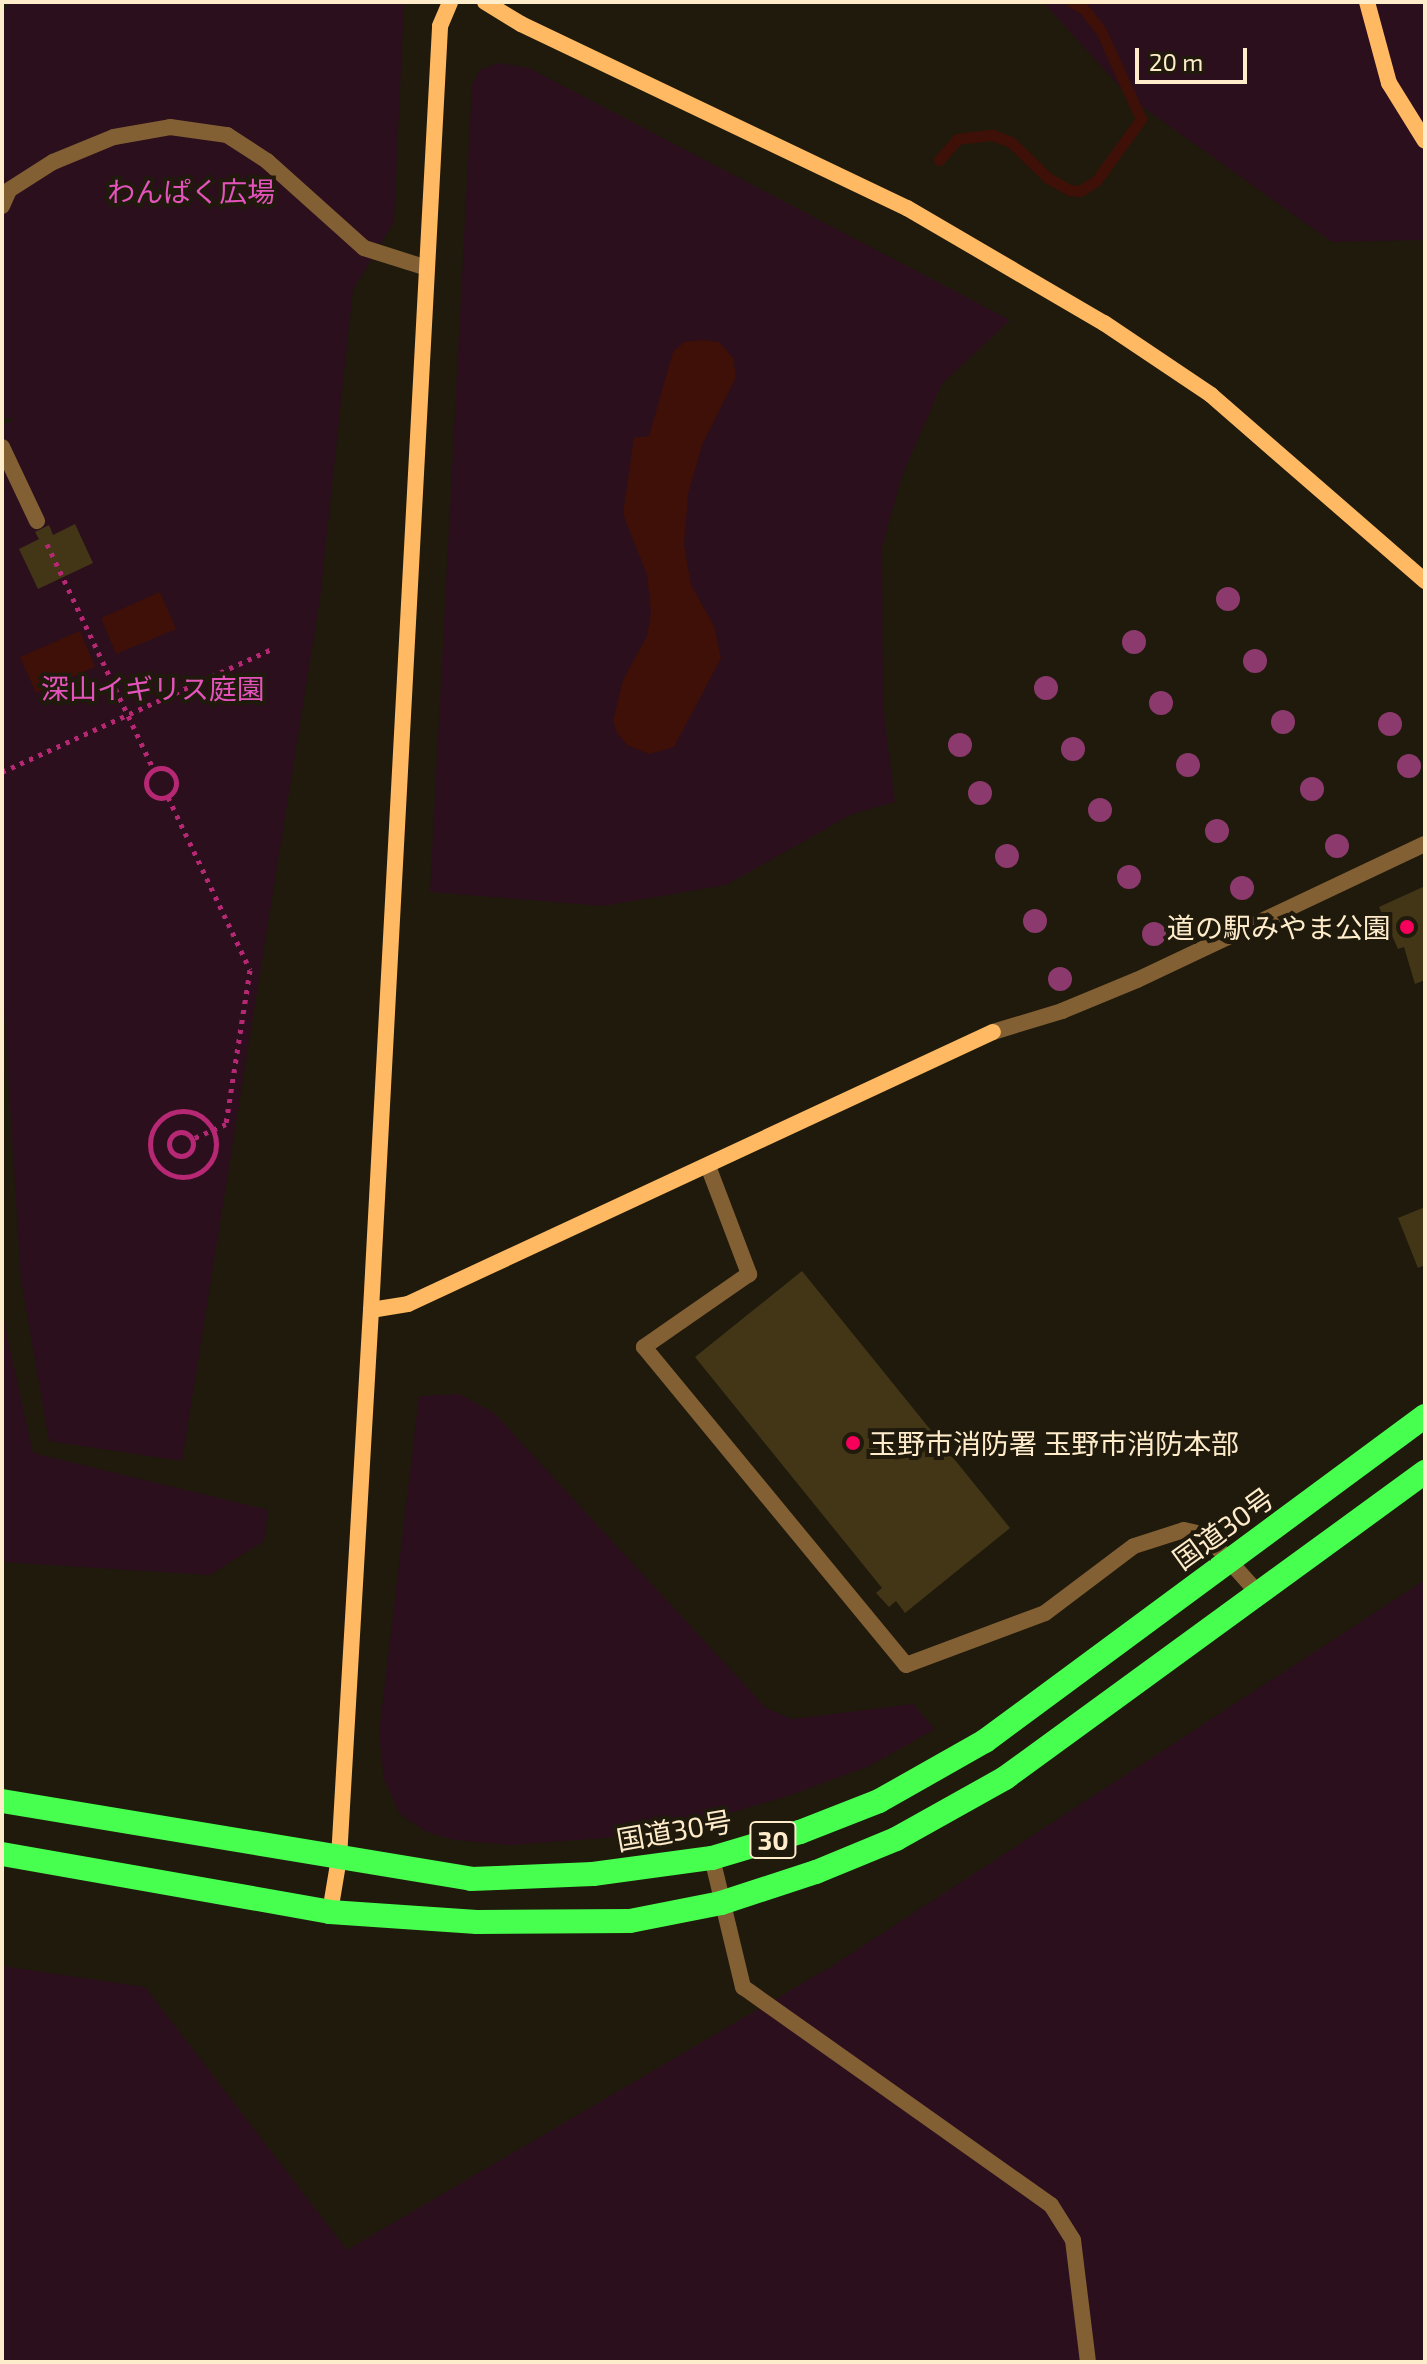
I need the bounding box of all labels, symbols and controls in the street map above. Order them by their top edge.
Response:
scale bar [1139,32,1251,82]
text: 20 m [1149,47,1203,76]
park label: わんぱく広場 [107,174,275,208]
park label: 深山イギリス庭園 [41,671,265,705]
place label: 道の駅みやま公園 [1167,910,1391,944]
marker: 道の駅みやま公園 [1398,918,1416,936]
place label: 玉野市消防署 玉野市消防本部 [869,1426,1239,1460]
marker: 玉野市消防署 玉野市消防本部 [844,1434,862,1452]
street label: 国道30号 [1166,1480,1280,1576]
street label: 国道30号 [614,1803,734,1857]
road number: 30 [749,1818,797,1862]

